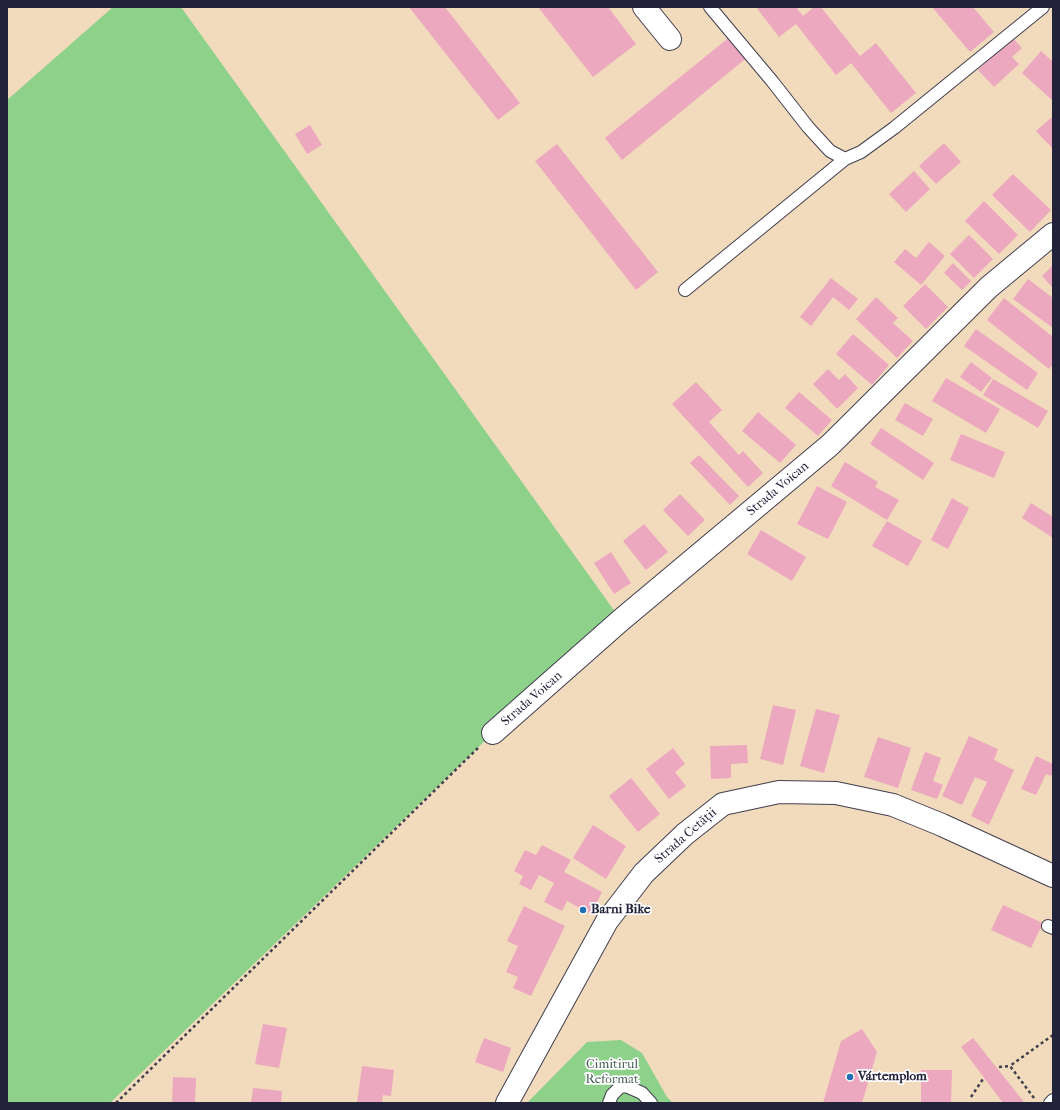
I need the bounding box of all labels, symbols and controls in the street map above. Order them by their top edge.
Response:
street label: Strada Voican [744,459,812,519]
street label: Strada Voican [498,668,566,730]
street label: Strada Cetății [652,805,720,867]
place label: Barni Bike [591,902,650,918]
marker: Barni Bike [578,905,588,915]
park label: Cimitirul Reformat [585,1057,639,1088]
place label: Vártemplom [858,1069,927,1085]
marker: Vártemplom [845,1072,855,1082]

